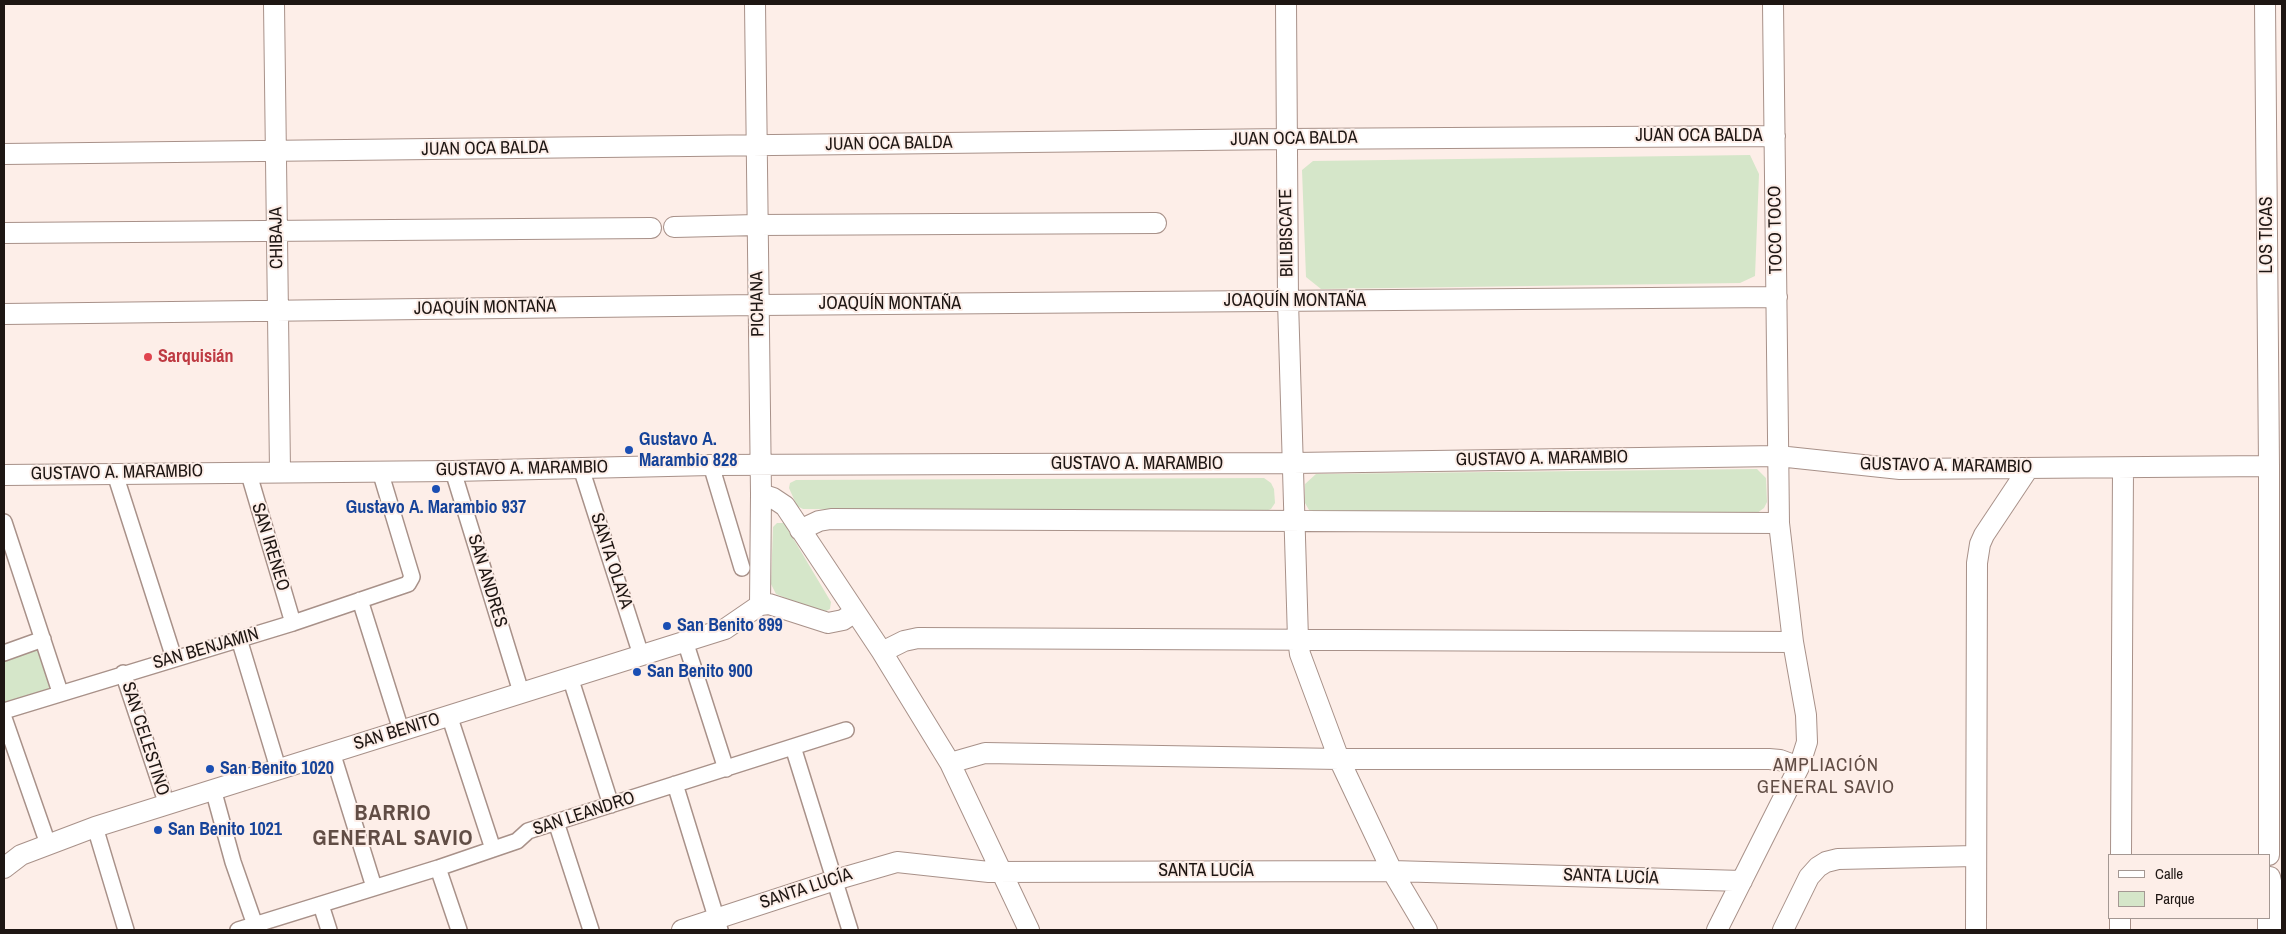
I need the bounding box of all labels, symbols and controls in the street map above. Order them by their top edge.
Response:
street label: JUAN OCA BALDA [1635,125,1763,147]
street label: JUAN OCA BALDA [1230,127,1358,151]
street label: JUAN OCA BALDA [825,132,953,156]
street label: JUAN OCA BALDA [421,137,549,161]
street label: TOCO TOCO [1764,185,1788,275]
street label: BILIBISCATE [1275,189,1299,277]
street label: LOS TICAS [2256,196,2278,274]
street label: CHIBAJA [266,207,288,269]
street label: PICHANA [747,271,769,337]
street label: JOAQUÍN MONTAÑA [1224,290,1366,312]
street label: JOAQUÍN MONTAÑA [819,293,961,315]
street label: JOAQUÍN MONTAÑA [414,296,556,320]
place label: Sarquisián [158,346,233,368]
marker: Sarquisián [142,351,154,363]
place label: Gustavo A. Marambio 828 [639,429,737,472]
marker: Gustavo A. Marambio 828 [623,444,635,456]
street label: GUSTAVO A. MARAMBIO [1456,447,1628,471]
street label: GUSTAVO A. MARAMBIO [1051,453,1223,475]
street label: GUSTAVO A. MARAMBIO [1860,454,2032,478]
street label: GUSTAVO A. MARAMBIO [436,457,608,481]
street label: GUSTAVO A. MARAMBIO [31,461,203,485]
marker: Gustavo A. Marambio 937 [430,483,442,495]
place label: Gustavo A. Marambio 937 [346,497,526,519]
street label: SAN IRENEO [246,500,294,594]
street label: SANTA OLAYA [585,510,637,612]
street label: SAN ANDRES [463,532,511,630]
place label: San Benito 899 [677,615,783,637]
marker: San Benito 899 [661,620,673,632]
street label: SAN BENJAMIN [151,624,261,674]
place label: San Benito 900 [647,661,753,683]
marker: San Benito 900 [631,666,643,678]
street label: SAN CELESTINO [116,679,174,799]
street label: SAN BENITO [351,709,443,755]
district label: AMPLIACIÓN GENERAL SAVIO [1755,755,1897,799]
place label: San Benito 1020 [220,758,334,780]
marker: San Benito 1020 [204,763,216,775]
street label: SAN LEANDRO [530,787,638,841]
district label: BARRIO GENERAL SAVIO [311,801,475,852]
place label: San Benito 1021 [168,819,282,841]
marker: San Benito 1021 [152,824,164,836]
legend [2108,854,2271,919]
street label: SANTA LUCÍA [1158,860,1254,882]
text: Calle [2155,863,2183,884]
street label: SANTA LUCÍA [757,864,855,914]
street label: SANTA LUCÍA [1563,865,1659,889]
text: Parque [2155,888,2195,909]

